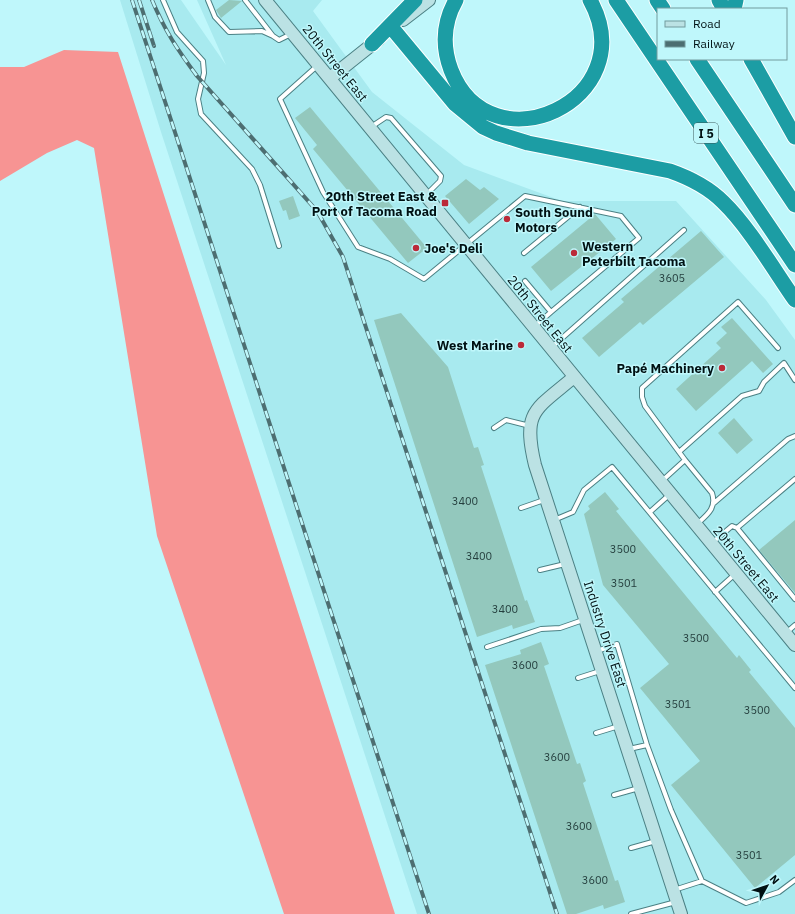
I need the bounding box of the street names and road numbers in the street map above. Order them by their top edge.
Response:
street label: 20th Street East [299,21,371,105]
road number: I 5 [694,123,718,143]
street label: 20th Street East [504,272,576,356]
street label: 20th Street East [709,522,783,606]
street label: Industry Drive East [580,578,630,690]

